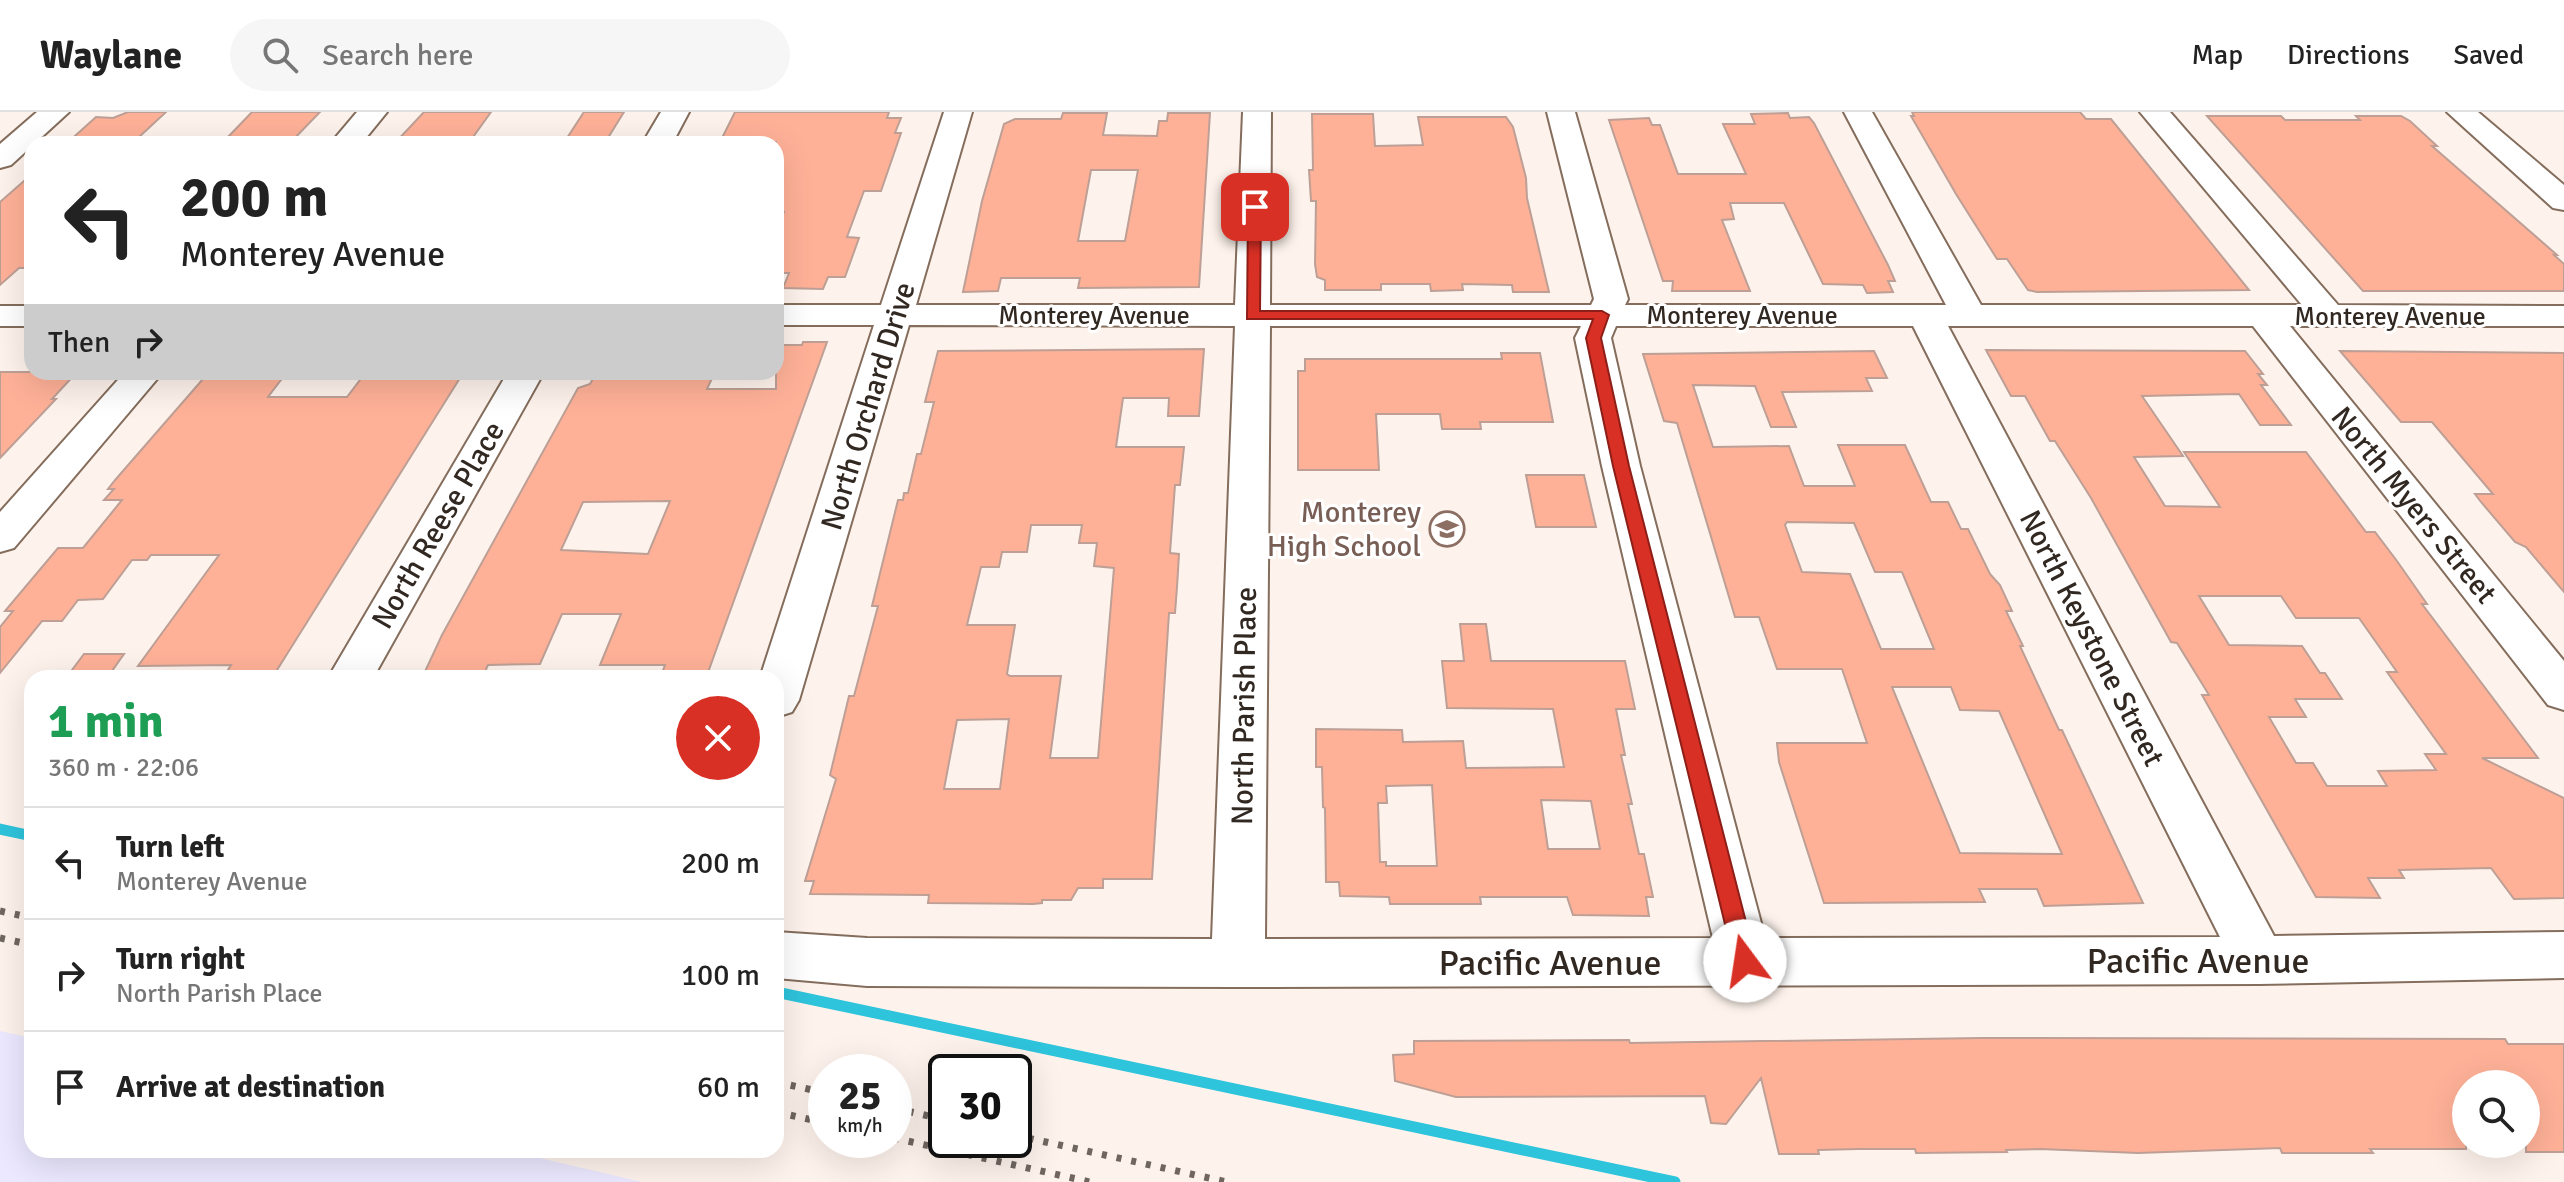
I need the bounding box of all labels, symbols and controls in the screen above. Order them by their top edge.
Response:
search box [230,19,790,91]
text: Waylane [40,32,182,79]
icon: search [258,33,302,77]
text: Search here [322,37,474,74]
text: Map [2191,38,2243,72]
text: Directions [2287,38,2409,72]
text: Saved [2453,38,2524,72]
text: 200 m [180,163,328,232]
icon: left [48,168,152,272]
pin [1221,173,1289,241]
icon: arrive [1233,185,1277,229]
text: Monterey Avenue [180,232,445,277]
street label: North Orchard Drive [813,278,924,535]
street label: Monterey Avenue [998,300,1190,332]
street label: Monterey Avenue [1646,300,1838,332]
street label: Monterey Avenue [2294,301,2486,333]
icon: right [126,320,170,364]
text: Then [48,324,110,361]
street label: North Myers Street [2323,399,2504,611]
street label: North Reese Place [364,415,513,636]
place label: Monterey High School [1267,494,1421,565]
street label: North Keystone Street [2011,504,2172,772]
school or university icon: Monterey High School [1428,510,1466,548]
street label: North Parish Place [1224,587,1265,825]
text: 1 min [48,692,164,751]
button: close [676,696,760,780]
text: 360 m · 22:06 [48,752,199,784]
text: Turn left [116,829,225,866]
icon: left [48,841,92,885]
text: 200 m [681,845,760,882]
text: Monterey Avenue [116,866,308,898]
position arrow [1703,919,1787,1003]
street label: Pacific Avenue [2086,939,2310,984]
text: Turn right [116,941,245,978]
street label: Pacific Avenue [1438,941,1662,986]
icon: right [48,953,92,997]
text: 100 m [681,957,760,994]
text: North Parish Place [116,978,323,1010]
speed limit sign: 30 [928,1054,1032,1158]
icon: arrive [48,1065,92,1109]
text: Arrive at destination [116,1069,385,1106]
text: 60 m [697,1069,760,1106]
map controls [2452,1070,2540,1158]
button: search [2452,1070,2540,1158]
text: 25 [838,1071,882,1121]
text: km/h [837,1113,883,1138]

